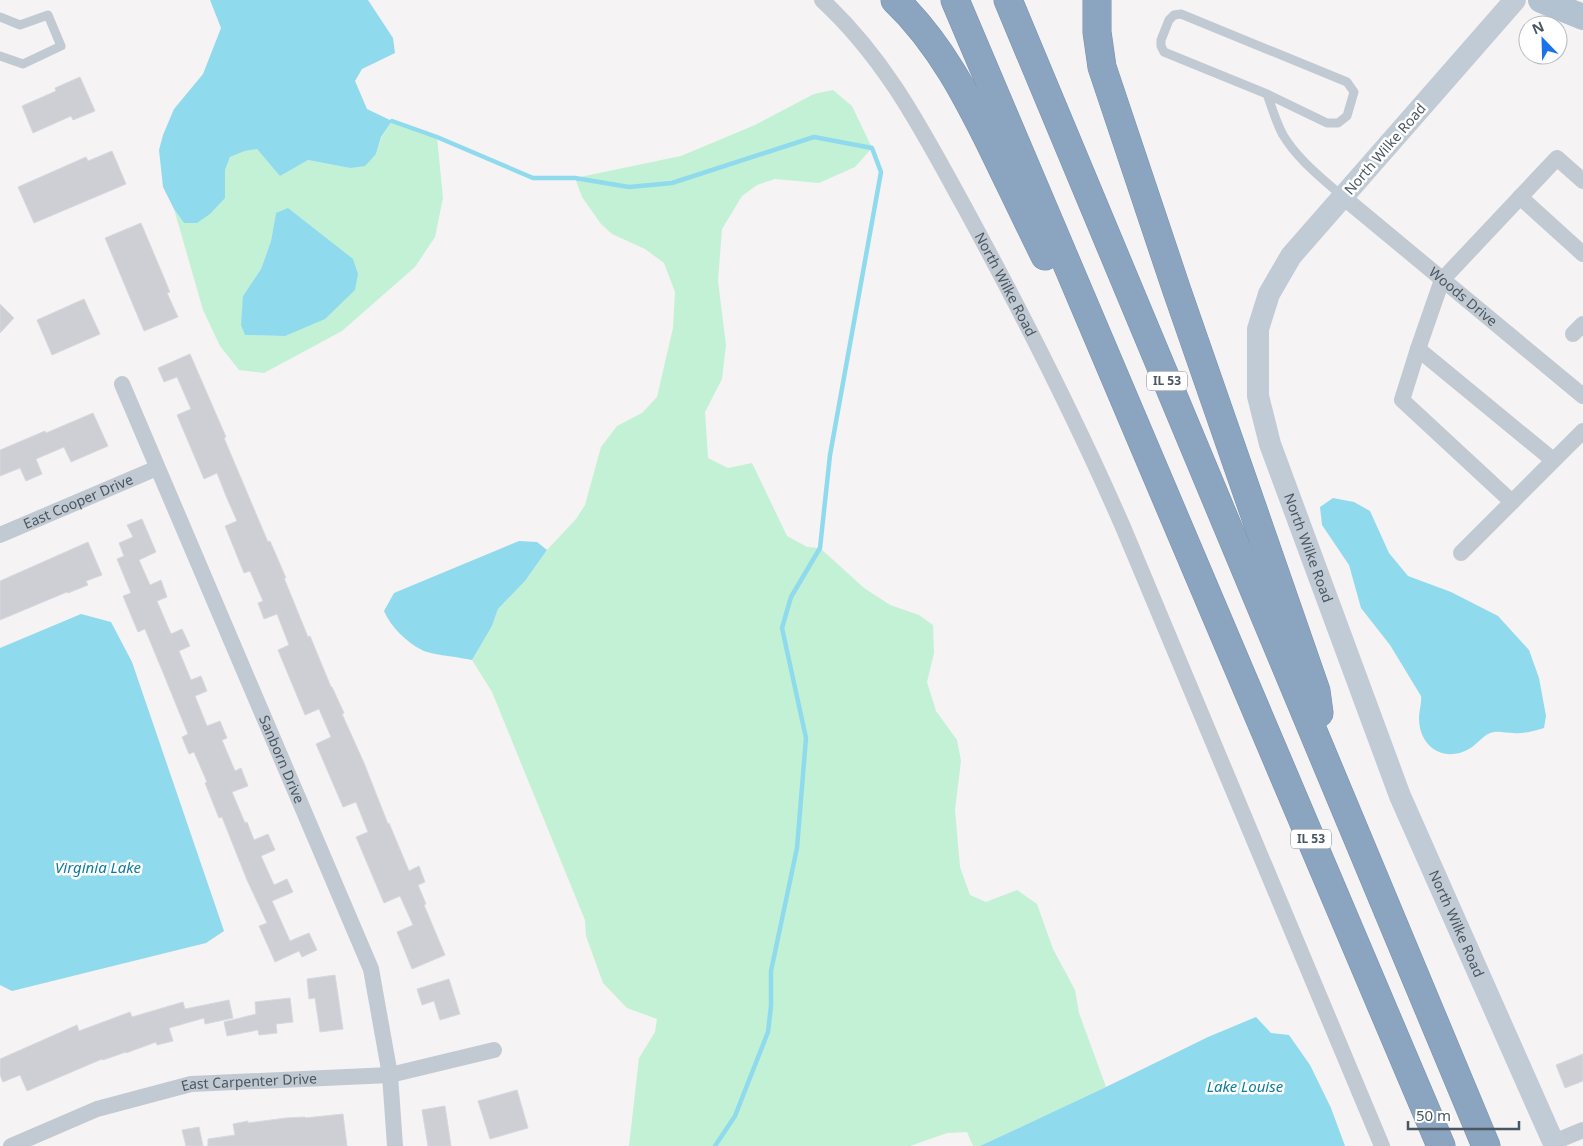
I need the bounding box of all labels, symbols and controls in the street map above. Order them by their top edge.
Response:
north arrow [1518,15,1568,65]
text: N [1529,17,1547,39]
street label: North Wilke Road [1340,99,1430,198]
street label: North Wilke Road [971,229,1041,339]
street label: Woods Drive [1425,262,1502,330]
road number: IL 53 [1147,372,1187,391]
street label: East Cooper Drive [20,469,136,533]
street label: North Wilke Road [1280,490,1338,605]
street label: Sanborn Drive [255,712,309,806]
road number: IL 53 [1291,830,1331,849]
water label: Virginia Lake [55,857,141,877]
street label: North Wilke Road [1425,867,1489,980]
street label: East Carpenter Drive [179,1068,317,1095]
water label: Lake Louise [1207,1076,1284,1096]
scale bar [1408,1098,1519,1130]
text: 50 m [1416,1105,1451,1125]

